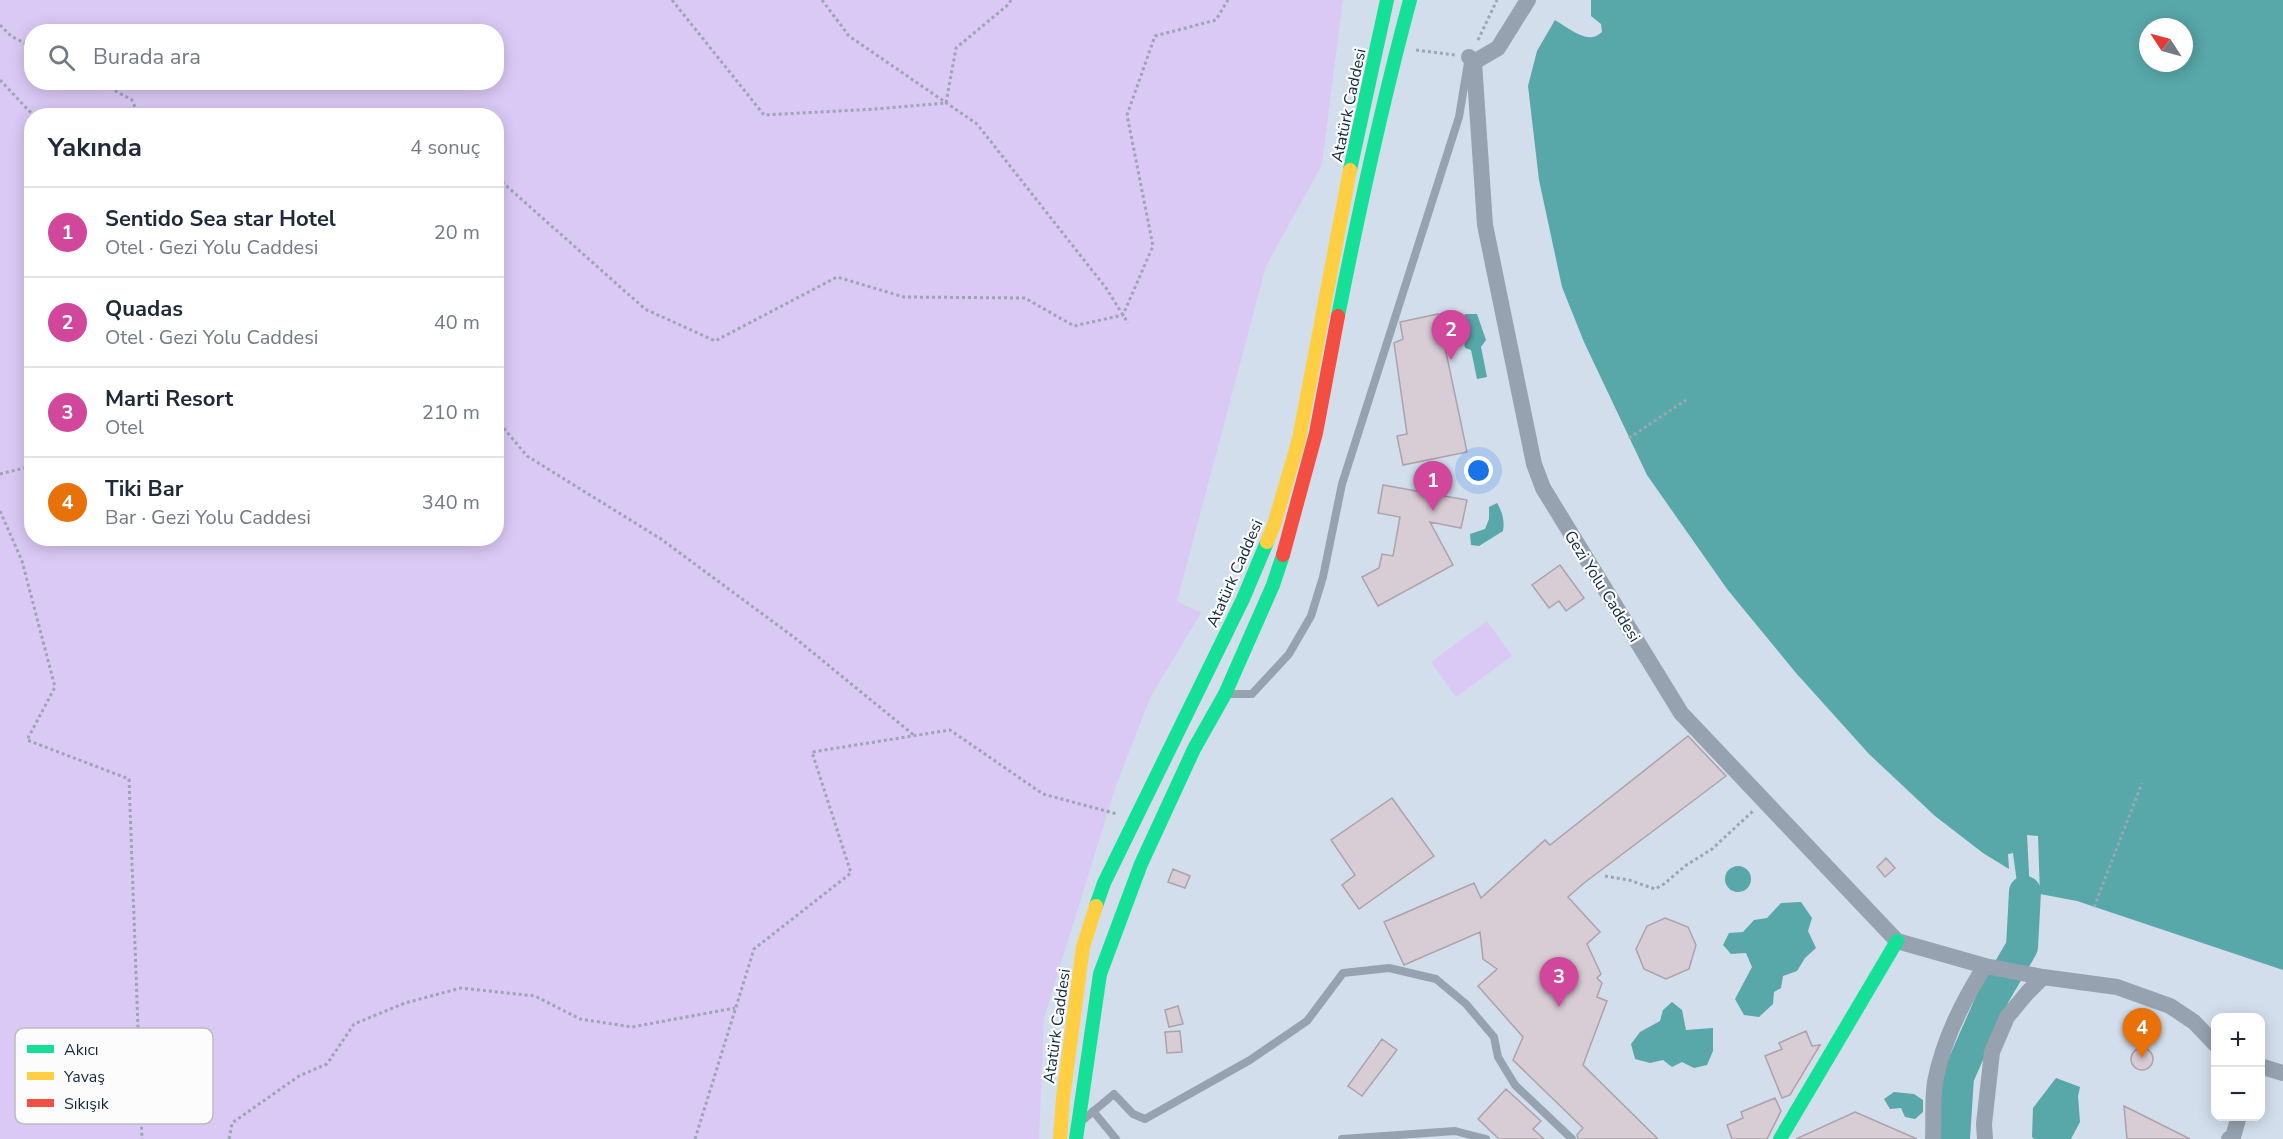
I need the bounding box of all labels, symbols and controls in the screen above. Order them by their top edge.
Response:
north arrow [2139,18,2193,72]
search box [24,24,504,90]
icon: search [45,41,78,74]
text: Burada ara [93,42,201,72]
street label: Atatürk Caddesi [1326,46,1372,164]
text: Yakında [48,130,142,165]
text: 4 sonuç [410,134,480,161]
text: Sentido Sea star Hotel [105,204,336,234]
text: 1 [62,219,74,246]
text: 20 m [434,219,480,246]
text: Otel · Gezi Yolu Caddesi [105,234,319,261]
text: Quadas [105,294,183,324]
text: 2 [62,309,74,336]
text: 40 m [434,309,480,336]
pin: 2 [1432,310,1470,360]
text: Otel · Gezi Yolu Caddesi [105,324,319,351]
text: Marti Resort [105,384,233,414]
text: 3 [62,399,74,426]
text: 210 m [422,399,480,426]
text: Otel [105,414,144,441]
your location [1464,456,1493,485]
pin: 1 [1414,462,1452,511]
text: Tiki Bar [105,474,183,504]
text: 4 [62,489,74,516]
text: 340 m [422,489,480,516]
text: Bar · Gezi Yolu Caddesi [105,504,311,531]
street label: Atatürk Caddesi [1201,516,1268,631]
street label: Gezi Yolu Caddesi [1559,526,1645,647]
pin: 3 [1540,958,1578,1007]
street label: Atatürk Caddesi [1038,967,1076,1085]
pin: 4 [2122,1008,2162,1058]
map controls [2211,1013,2265,1121]
button: + [2211,1013,2265,1067]
legend [15,1028,213,1124]
text: Akıcı [64,1039,99,1061]
text: Yavaş [63,1066,105,1088]
button: − [2211,1067,2265,1121]
text: Sıkışık [64,1093,110,1115]

